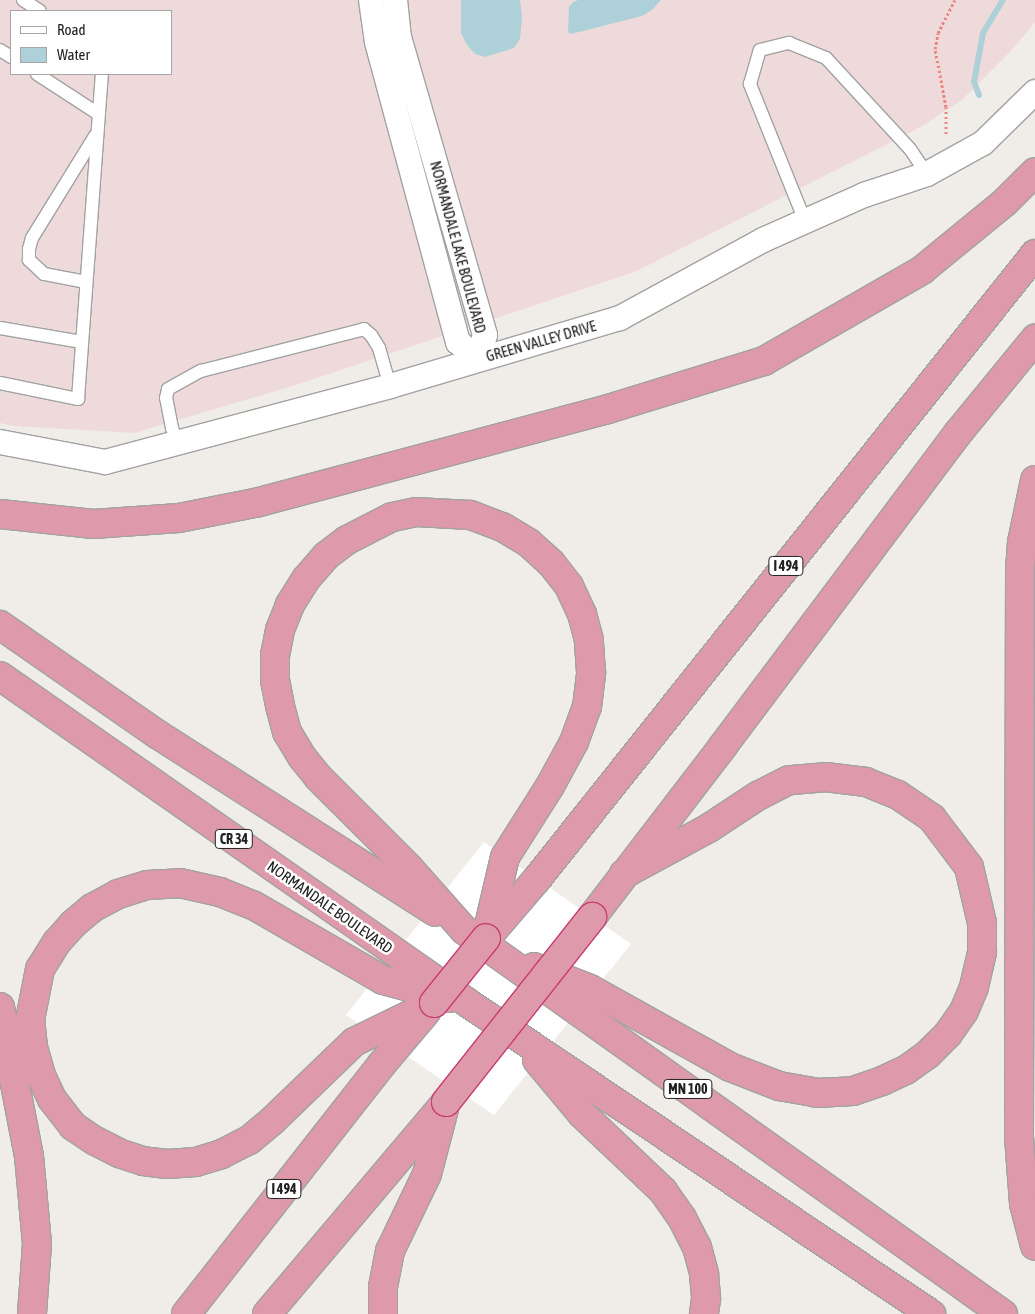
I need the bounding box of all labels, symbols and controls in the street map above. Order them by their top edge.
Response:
legend [10,10,172,75]
text: Road [57,21,86,38]
text: Water [57,46,90,63]
street label: NORMANDALE LAKE BOULEVARD [426,159,490,335]
street label: GREEN VALLEY DRIVE [484,317,598,365]
road number: I 494 [767,554,805,578]
road number: CR 34 [214,828,254,851]
street label: NORMANDALE BOULEVARD [264,857,396,957]
road number: MN 100 [663,1078,713,1100]
road number: I 494 [265,1178,303,1200]

